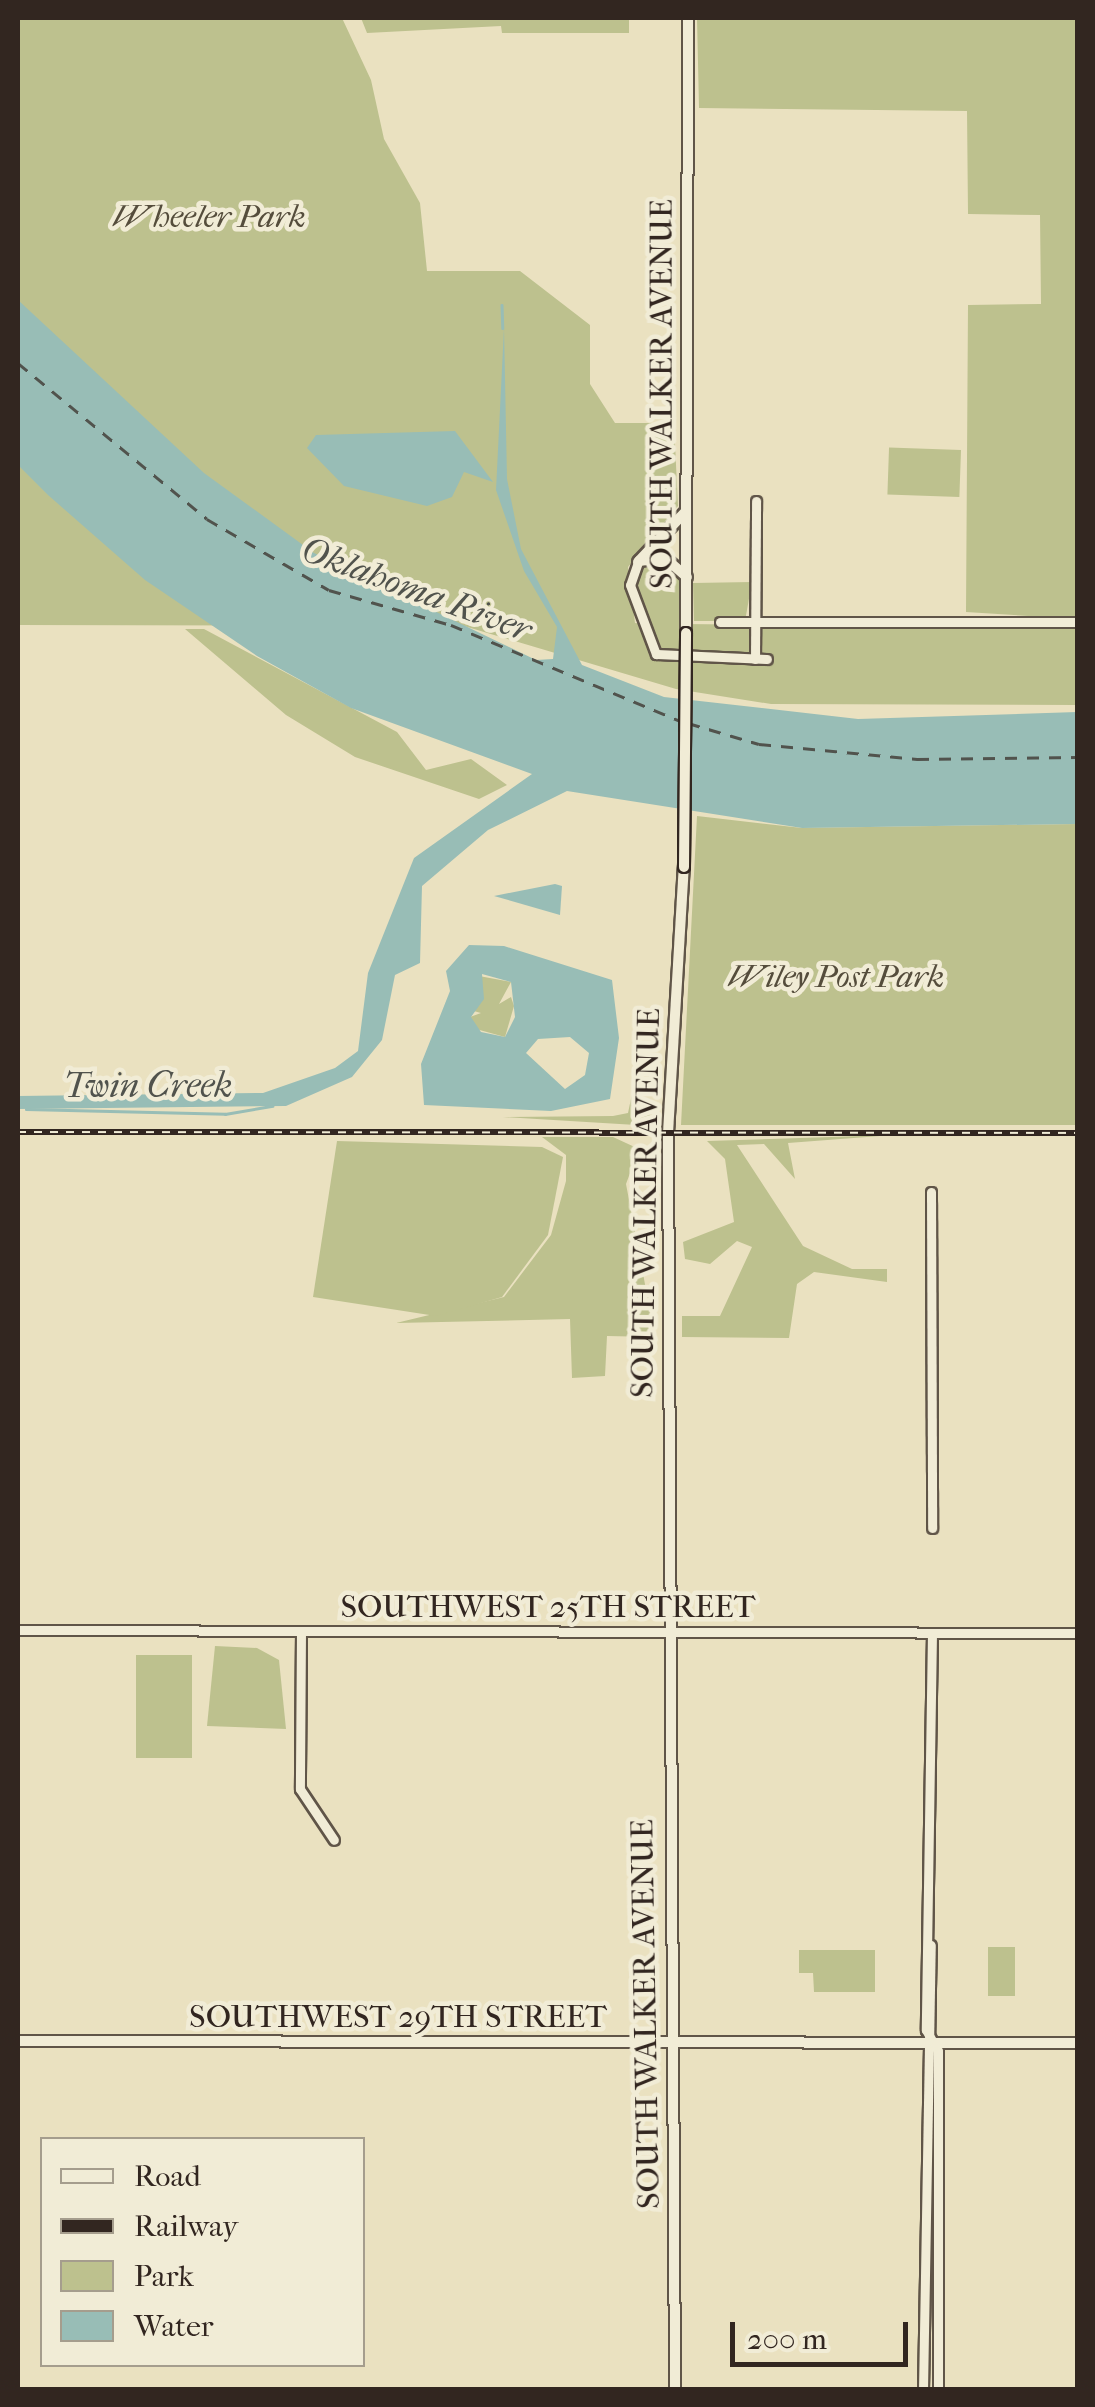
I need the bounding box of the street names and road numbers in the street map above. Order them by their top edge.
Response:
street label: SOUTH WALKER AVENUE [643,199,681,589]
street label: SOUTH WALKER AVENUE [623,1008,669,1398]
street label: SOUTHWEST 25TH STREET [341,1588,755,1626]
street label: SOUTH WALKER AVENUE [623,1819,669,2209]
street label: SOUTHWEST 29TH STREET [189,1998,607,2036]

